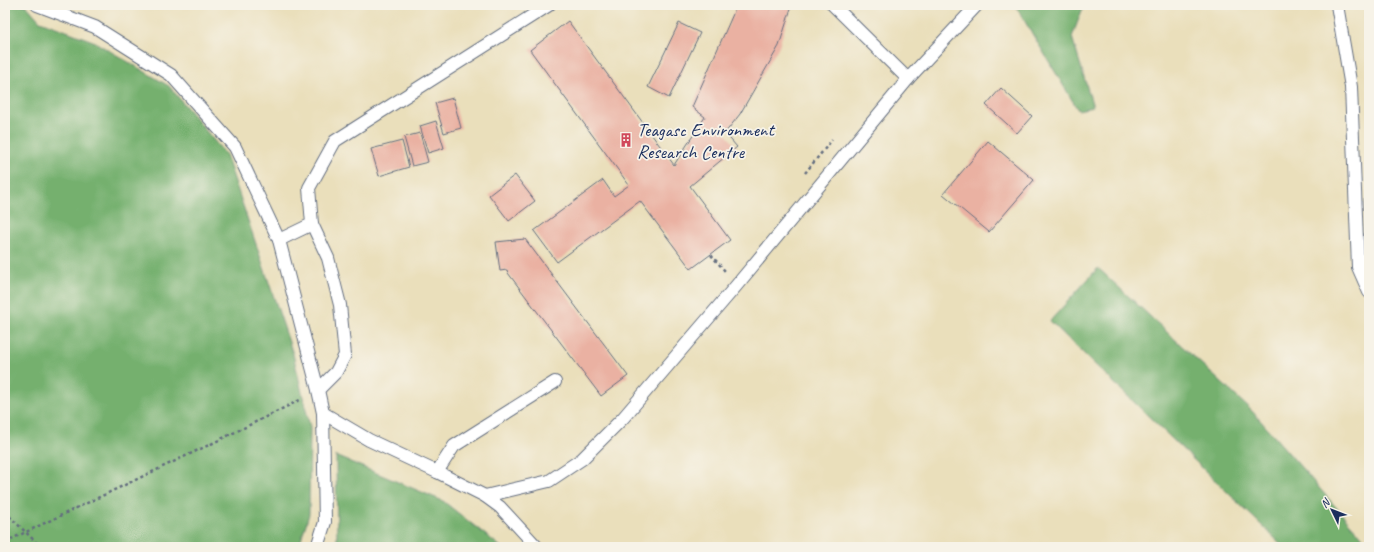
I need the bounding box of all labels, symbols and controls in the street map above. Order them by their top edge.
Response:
place label: Teagasc Environment Research Centre [637,118,775,164]
building icon: Teagasc Environment Research Centre [618,132,634,148]
north arrow [1312,490,1352,530]
text: N [1317,494,1334,510]

